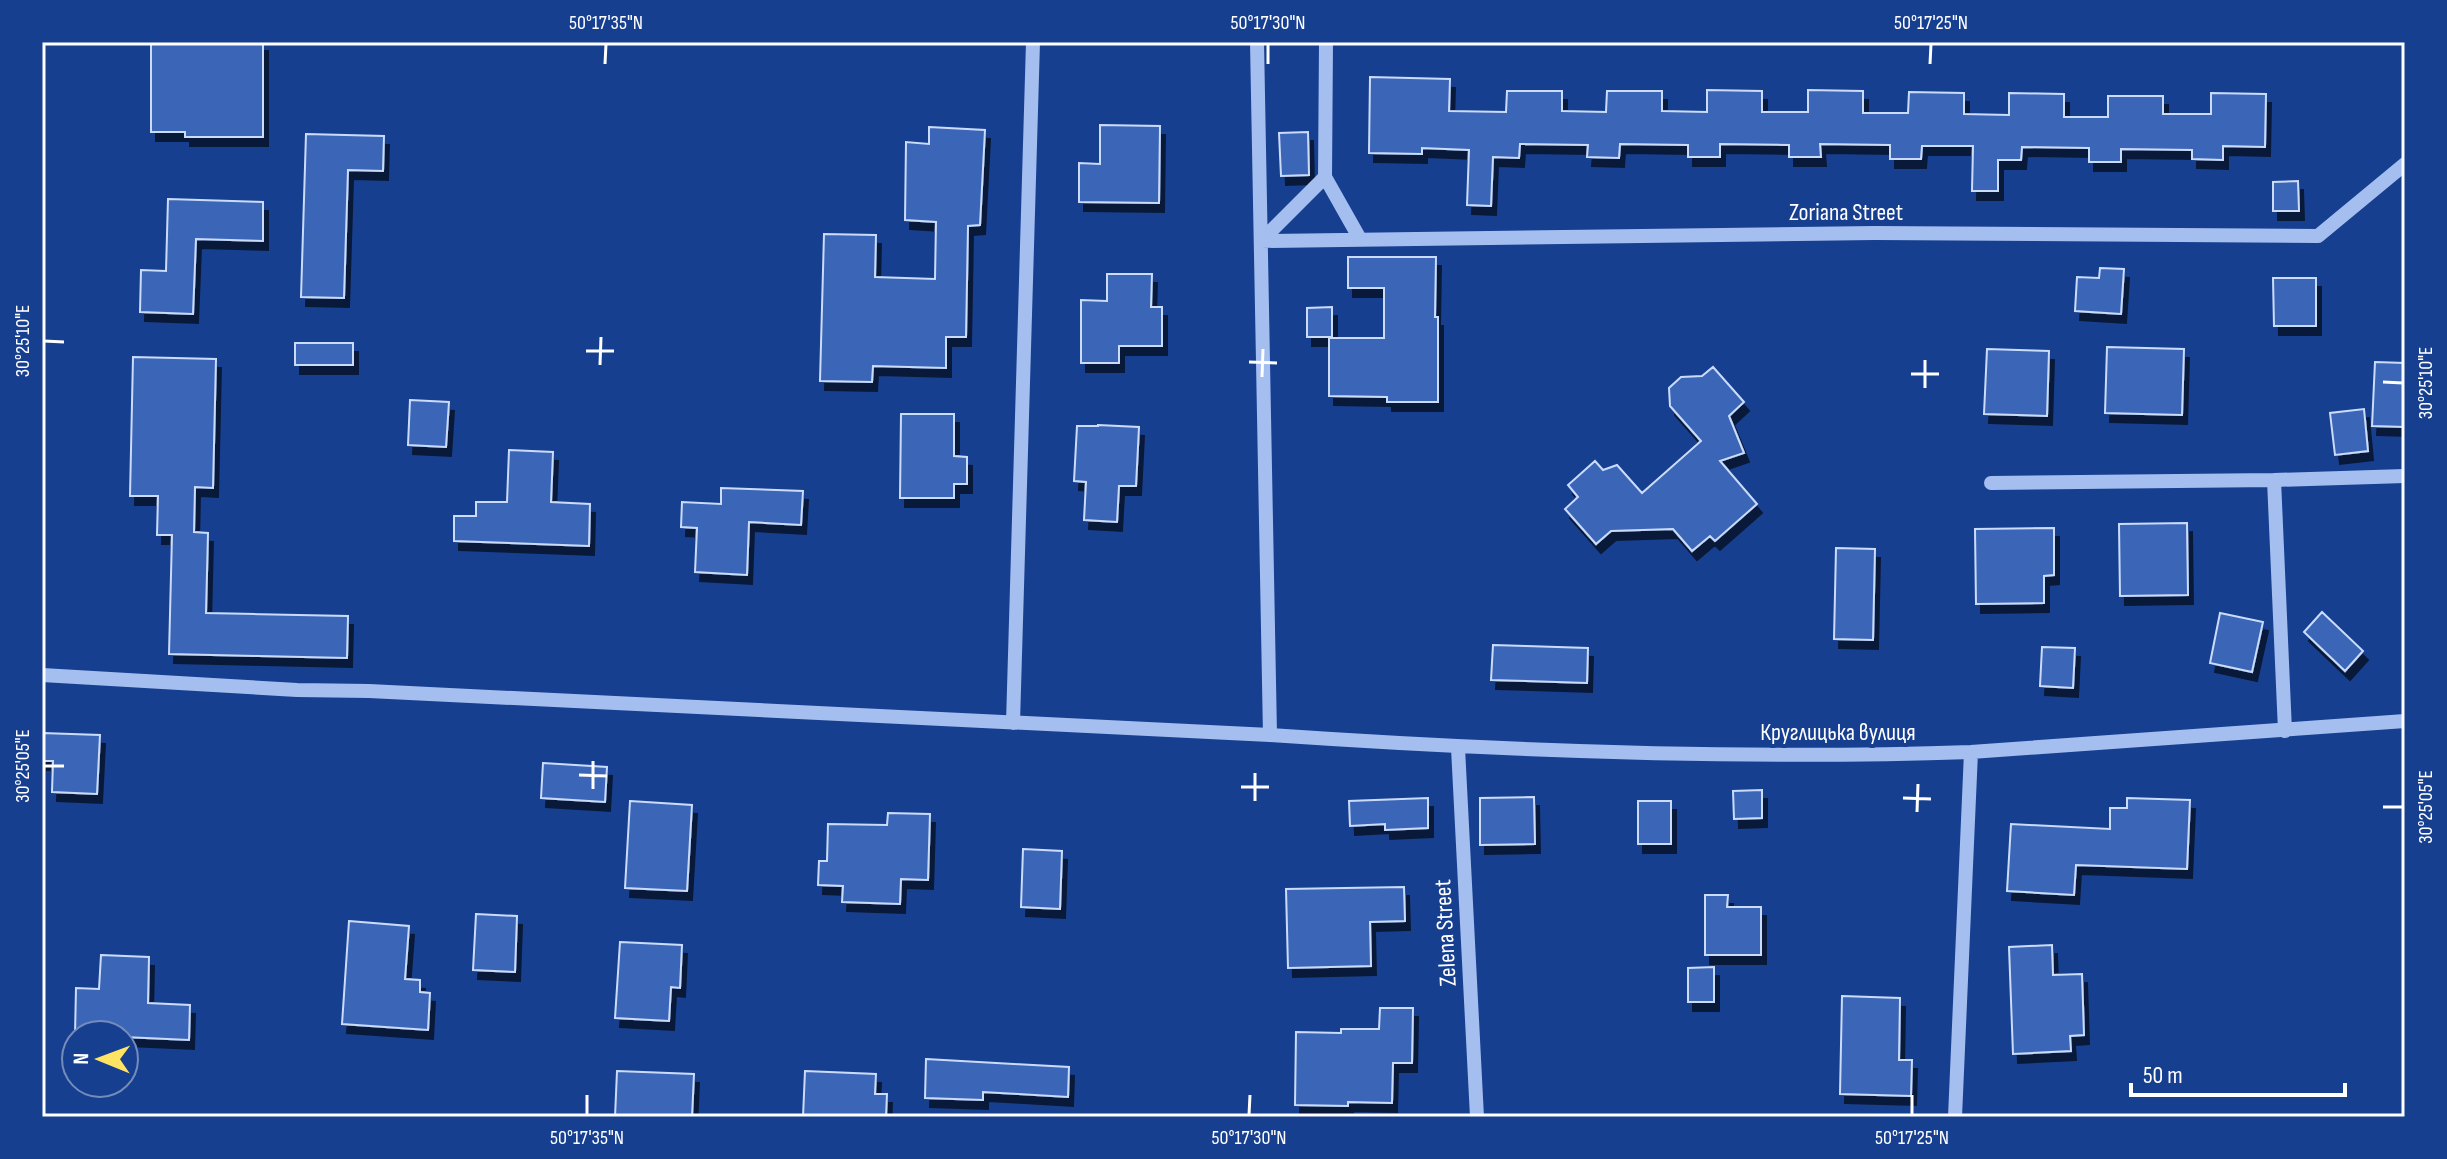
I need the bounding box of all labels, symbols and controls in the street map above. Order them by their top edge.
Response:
text: 50°17'35"N [569,11,643,35]
text: 50°17'30"N [1231,11,1305,35]
text: 50°17'25"N [1894,11,1968,35]
street label: Zoriana Street [1789,198,1903,227]
text: 30°25'10"E [11,305,35,377]
text: 30°25'10"E [2414,347,2438,419]
street label: Круглицька вулиця [1760,718,1916,747]
text: 30°25'05"E [11,729,35,803]
text: 30°25'05"E [2414,770,2438,844]
street label: Zelena Street [1428,879,1463,987]
north arrow [60,1019,140,1099]
scale bar [2131,1047,2345,1097]
text: N [68,1053,95,1065]
text: 50 m [2143,1061,2183,1090]
text: 50°17'35"N [550,1126,624,1150]
text: 50°17'30"N [1212,1126,1286,1150]
text: 50°17'25"N [1875,1126,1949,1150]

